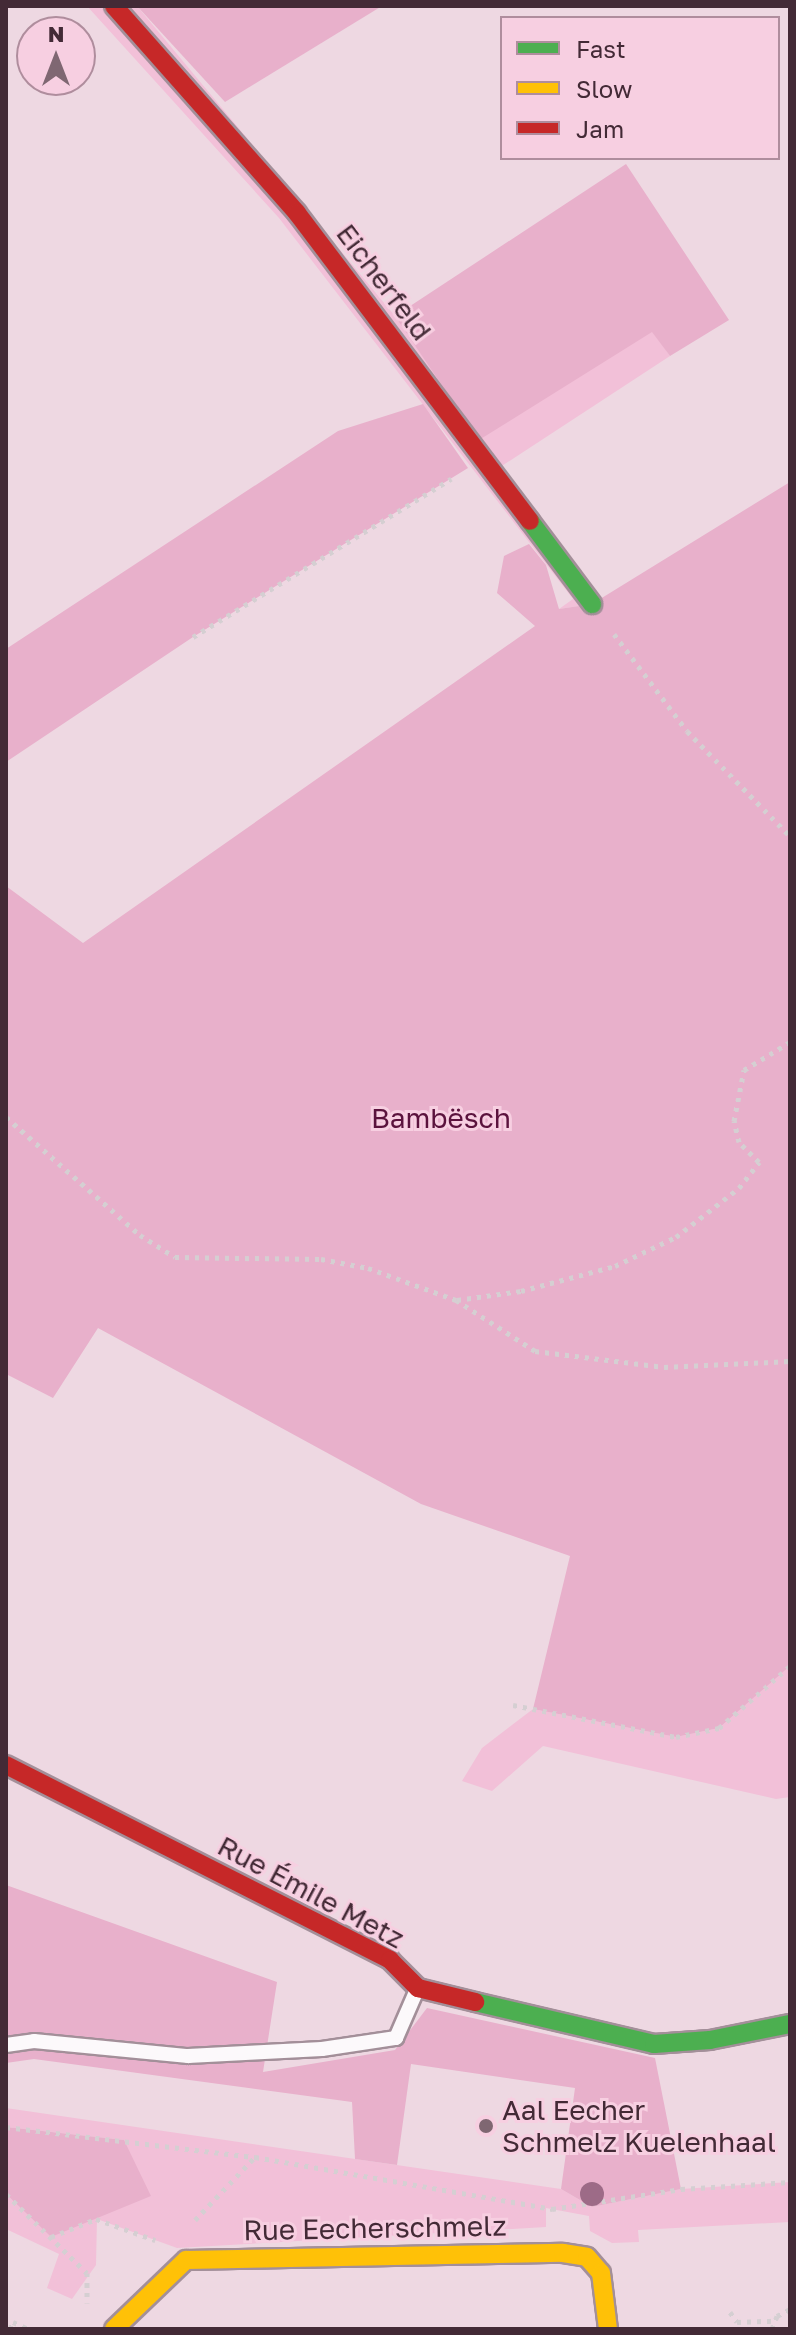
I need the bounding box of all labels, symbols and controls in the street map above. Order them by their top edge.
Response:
north arrow [16,16,96,96]
legend [500,16,780,160]
text: N [48,20,64,47]
text: Fast [576,34,626,63]
text: Slow [576,74,632,103]
text: Jam [576,114,624,143]
street label: Eicherfeld [329,217,439,347]
park label: Bambësch [371,1101,511,1135]
street label: Rue Émile Metz [212,1829,410,1955]
place label: Aal Eecher Schmelz Kuelenhaal [502,2093,776,2159]
marker: Aal Eecher Schmelz Kuelenhaal [477,2117,495,2135]
street label: Rue Eecherschmelz [243,2209,507,2247]

